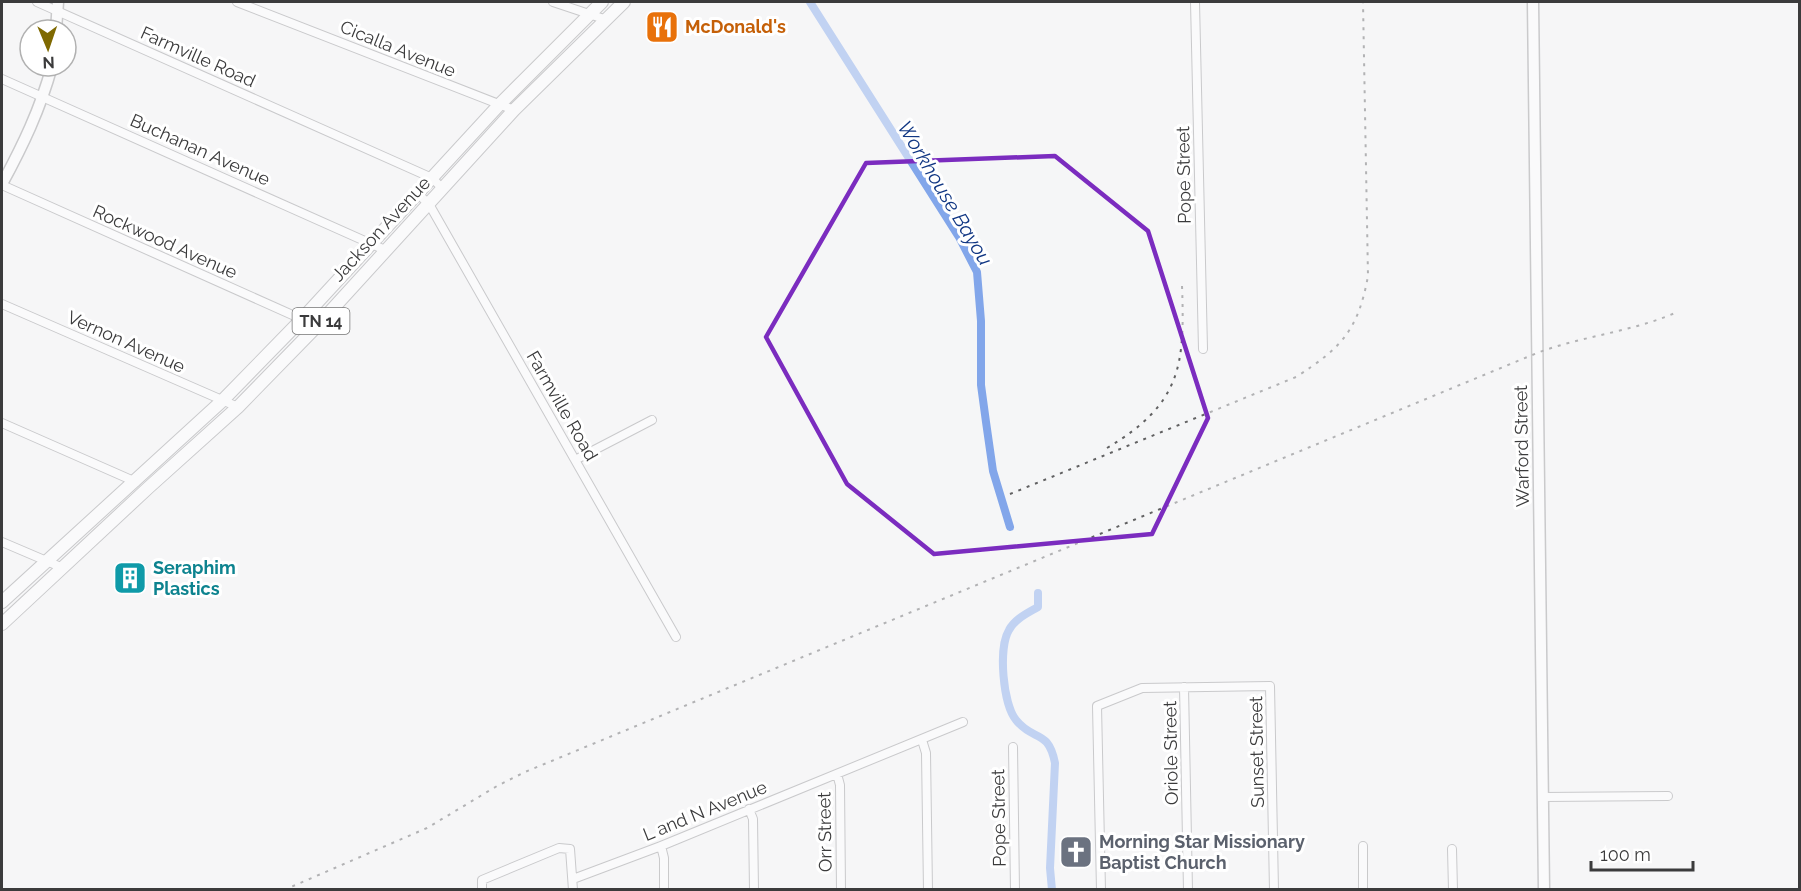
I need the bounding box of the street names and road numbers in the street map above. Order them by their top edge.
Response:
street label: Cicalla Avenue [337,16,459,81]
street label: Farmville Road [137,22,259,91]
street label: Buchanan Avenue [127,109,274,190]
street label: Pope Street [1172,126,1195,224]
street label: Jackson Avenue [327,172,435,285]
street label: Rockwood Avenue [90,200,241,283]
street label: Vernon Avenue [64,306,189,377]
road number: TN 14 [292,308,350,334]
street label: Farmville Road [522,347,602,464]
street label: Warford Street [1510,385,1533,507]
street label: Sunset Street [1245,696,1268,808]
street label: Oriole Street [1159,701,1182,805]
street label: Pope Street [987,769,1010,867]
street label: L and N Avenue [640,776,770,845]
street label: Orr Street [813,792,836,872]

